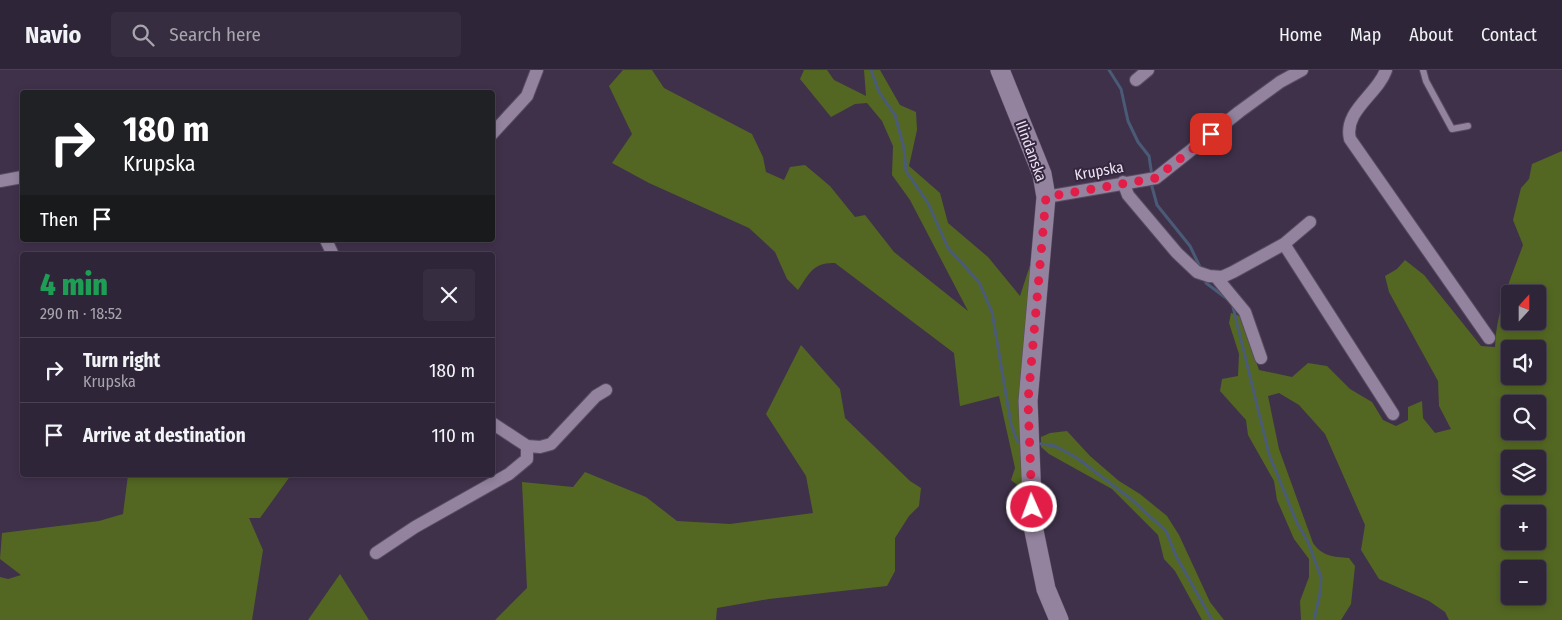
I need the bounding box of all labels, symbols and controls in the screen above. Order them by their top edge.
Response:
search box [111,12,461,57]
text: Navio [25,21,81,49]
icon: search [129,21,157,49]
text: Search here [169,23,261,46]
text: Home [1279,24,1322,46]
text: Map [1350,24,1381,46]
text: About [1409,24,1453,46]
text: Contact [1481,24,1537,46]
text: 180 m [123,108,209,150]
icon: right [40,110,105,175]
pin [1190,113,1232,155]
street label: Ilindanska [1012,118,1050,184]
icon: arrive [1197,120,1225,148]
text: Krupska [123,150,196,177]
street label: Krupska [1073,158,1125,184]
icon: arrive [88,205,116,233]
text: Then [40,208,78,231]
text: 4 min [40,267,108,303]
button: close [423,269,475,321]
north arrow [1501,285,1546,330]
map controls [1501,285,1546,605]
text: 290 m · 18:52 [40,304,122,323]
button: sound [1501,340,1546,385]
text: Turn right [83,349,160,372]
icon: right [40,356,68,384]
text: 180 m [429,359,475,382]
text: Krupska [83,372,136,391]
button: search [1501,395,1546,440]
icon: arrive [40,421,68,449]
text: Arrive at destination [83,424,246,447]
text: 110 m [431,424,475,447]
button: layers [1501,450,1546,495]
position arrow [1005,480,1057,532]
button: + [1501,505,1546,550]
button: − [1501,560,1546,605]

